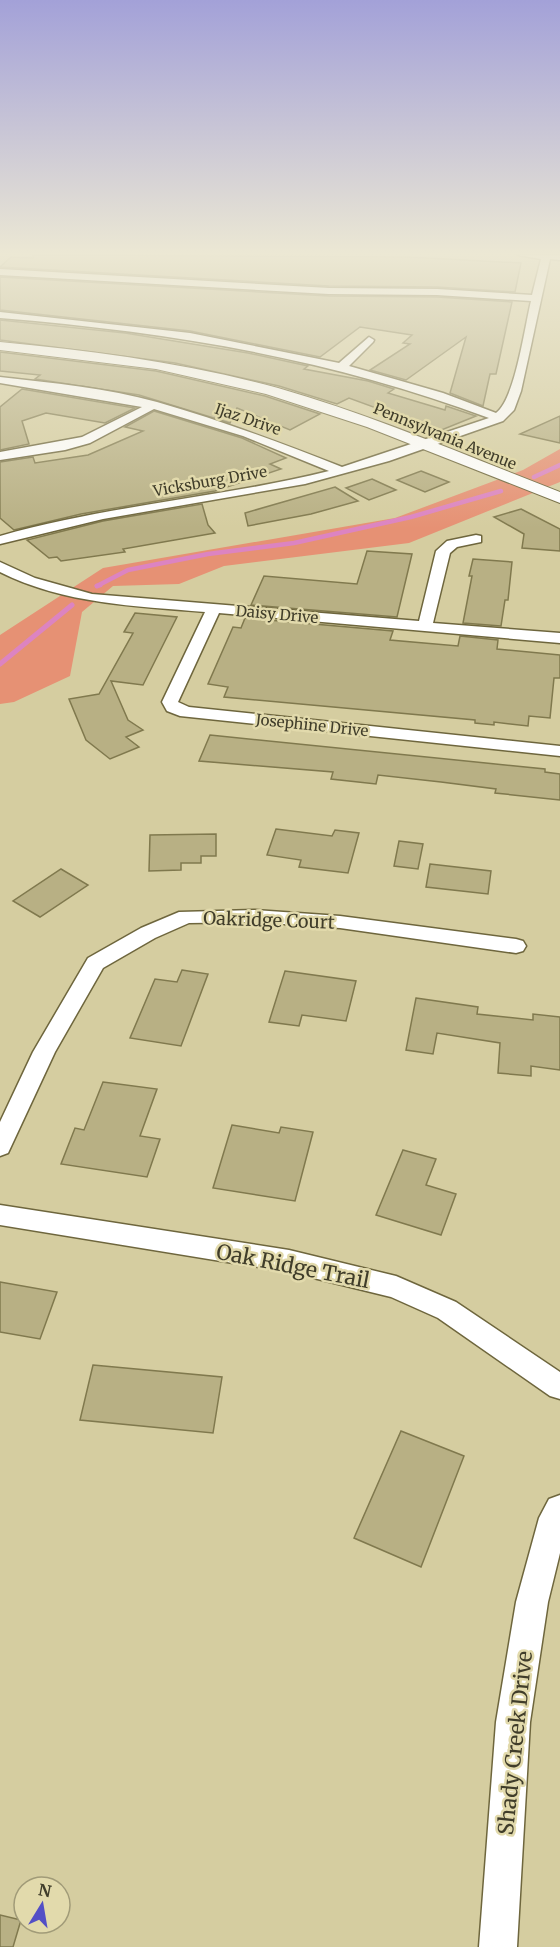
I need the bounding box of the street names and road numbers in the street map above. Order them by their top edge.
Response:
street label: Ijaz Drive [213,399,284,439]
street label: Pennsylvania Avenue [371,399,519,473]
street label: Vicksburg Drive [151,462,268,501]
street label: Daisy Drive [235,601,319,627]
street label: Josephine Drive [254,710,369,740]
street label: Oakridge Court [203,906,335,934]
street label: Oak Ridge Trail [214,1238,372,1294]
street label: Shady Creek Drive [492,1650,538,1836]

